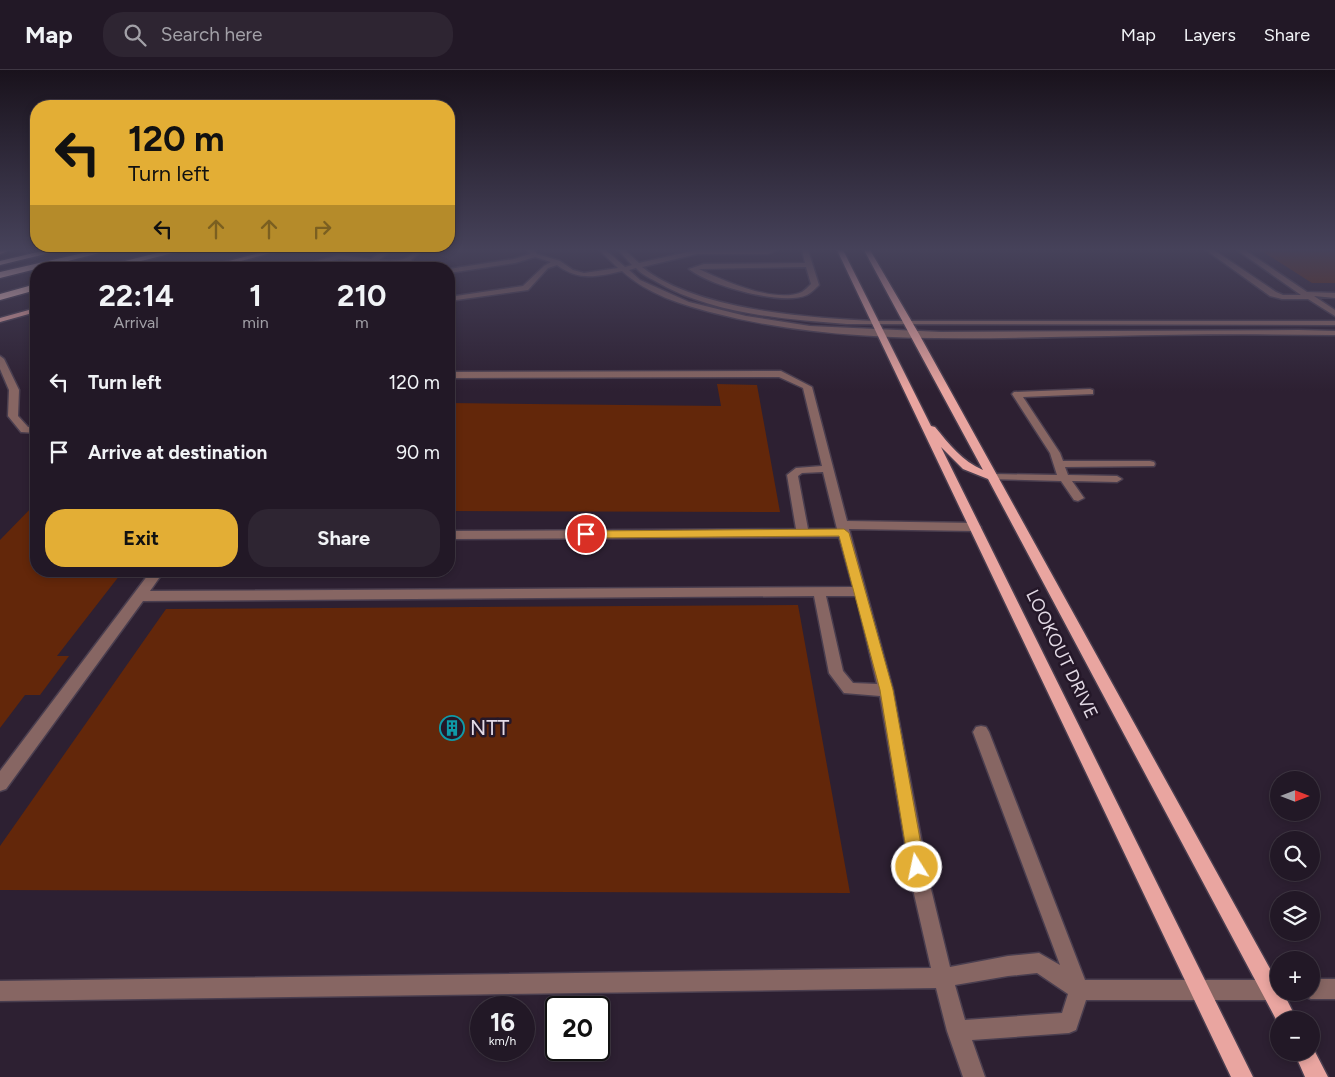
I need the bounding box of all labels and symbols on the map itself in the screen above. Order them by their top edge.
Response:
pin [565,513,607,555]
street label: LOOKOUT DRIVE [1021,586,1103,722]
building icon: NTT [439,715,465,741]
place label: NTT [470,715,510,740]
north arrow [1270,771,1320,821]
position arrow [890,840,942,892]
speed limit sign: 20 [545,996,610,1061]

